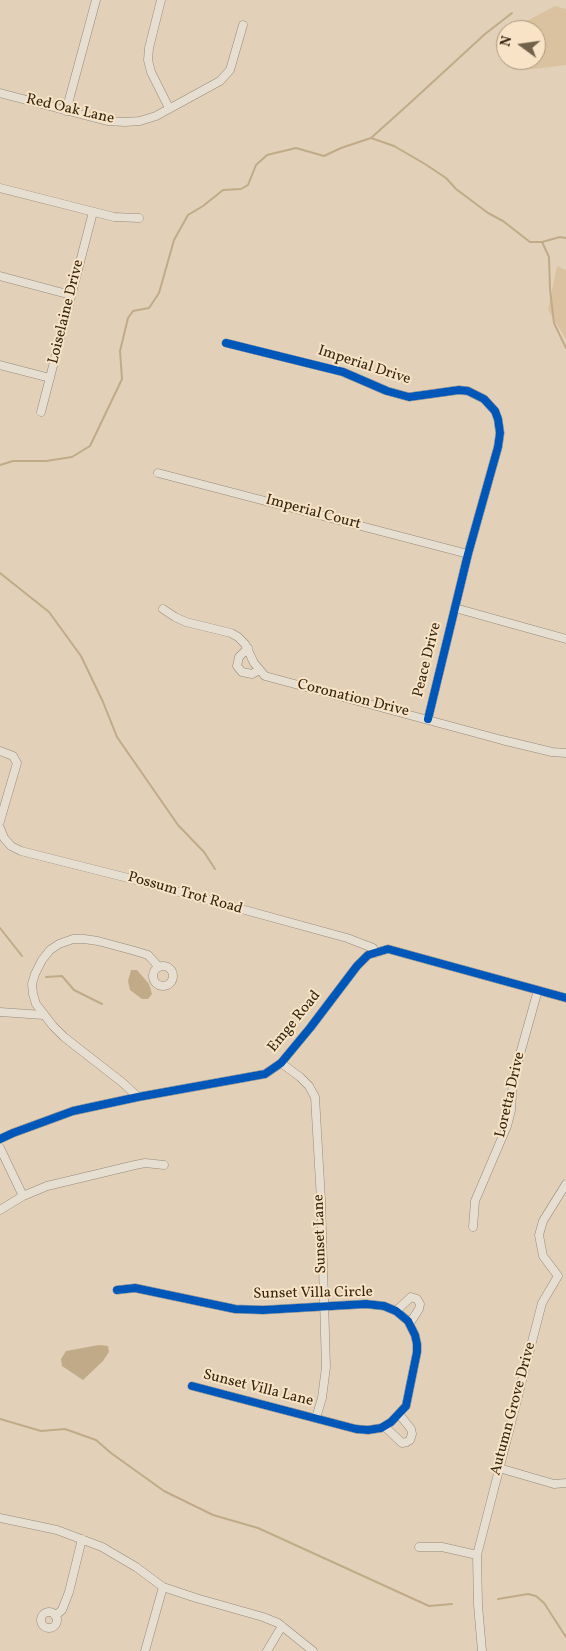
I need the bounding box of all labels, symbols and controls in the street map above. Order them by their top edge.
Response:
north arrow [496,20,546,70]
text: N [496,34,517,49]
street label: Red Oak Lane [24,91,116,129]
street label: Loiselaine Drive [45,258,89,366]
street label: Imperial Drive [315,343,413,389]
street label: Imperial Court [263,492,363,534]
street label: Peace Drive [410,621,446,699]
street label: Coronation Drive [295,676,411,722]
street label: Possum Trot Road [126,869,244,919]
street label: Emge Road [265,988,325,1056]
street label: Loretta Drive [492,1050,530,1140]
street label: Sunset Lane [311,1194,331,1274]
street label: Sunset Villa Circle [253,1284,373,1304]
street label: Autumn Grove Drive [488,1340,540,1478]
street label: Sunset Villa Lane [201,1367,315,1411]

